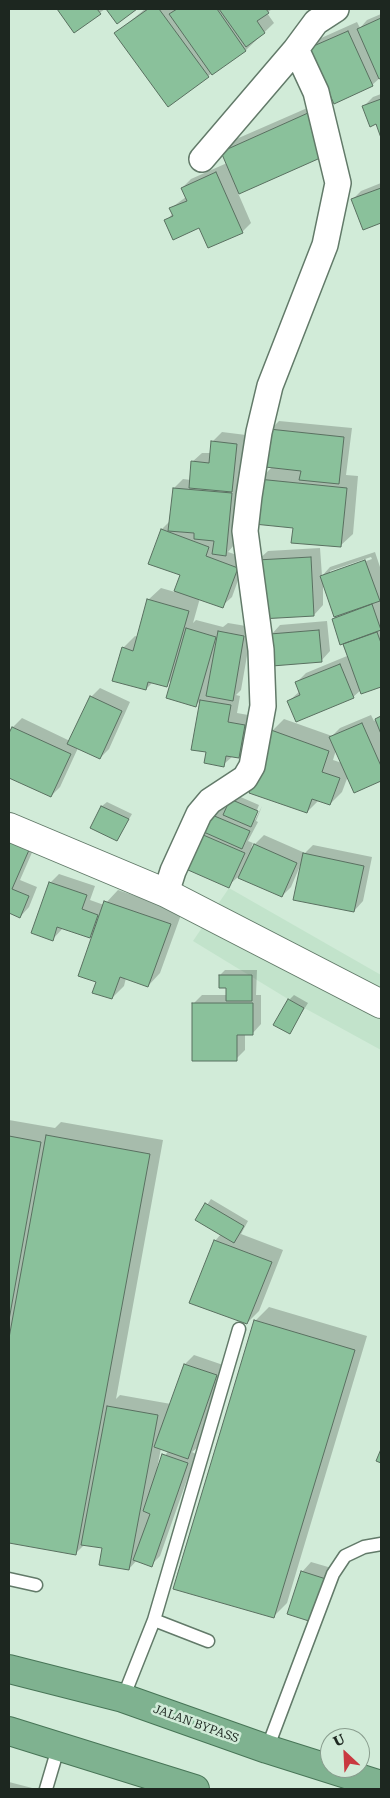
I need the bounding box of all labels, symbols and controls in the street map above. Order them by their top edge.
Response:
street label: JALAN BYPASS [151,1702,241,1746]
north arrow [320,1728,370,1778]
text: U [331,1731,347,1750]

